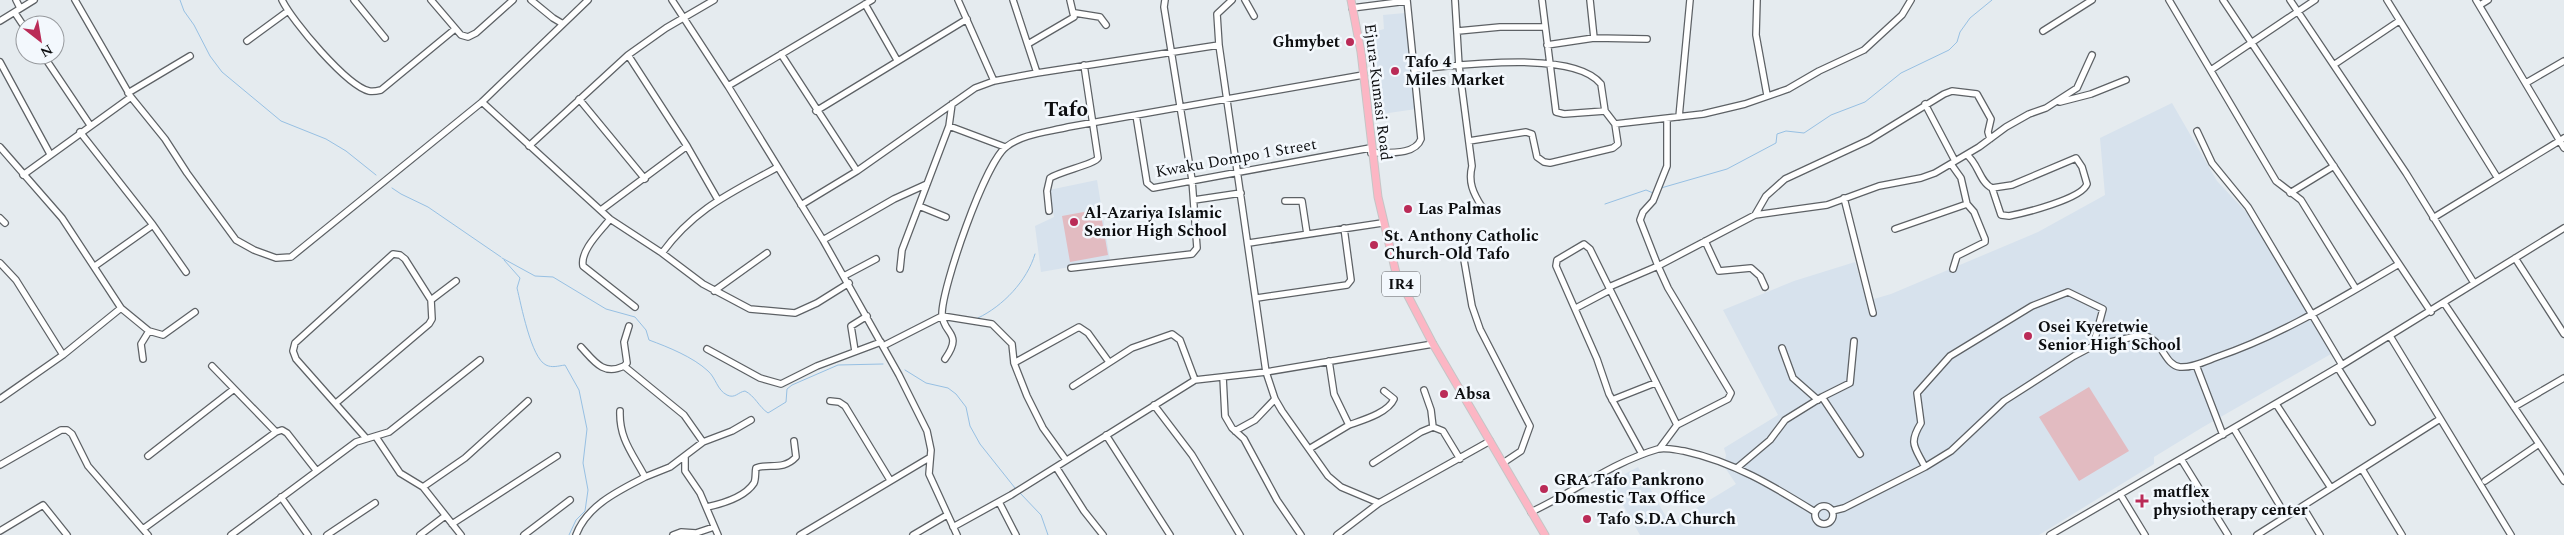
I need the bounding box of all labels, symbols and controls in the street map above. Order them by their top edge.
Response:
north arrow [15,15,65,65]
street label: Ejura-Kumasi Road [1358,22,1398,162]
place label: Ghmybet [1272,30,1340,54]
marker: Ghmybet [1344,36,1356,48]
text: N [36,39,57,63]
place label: Tafo 4 Miles Market [1405,50,1505,92]
marker: Tafo 4 Miles Market [1389,65,1401,77]
district label: Tafo [1044,94,1088,126]
street label: Kwaku Dompo 1 Street [1154,132,1319,184]
place label: Las Palmas [1418,197,1501,221]
place label: Al-Azariya Islamic Senior High School [1084,201,1227,243]
marker: Las Palmas [1402,203,1414,215]
marker: Al-Azariya Islamic Senior High School [1068,216,1080,228]
place label: St. Anthony Catholic Church-Old Tafo [1384,224,1539,266]
marker: St. Anthony Catholic Church-Old Tafo [1368,239,1380,251]
road number: IR4 [1382,272,1420,296]
place label: Osei Kyeretwie Senior High School [2038,315,2181,357]
marker: Osei Kyeretwie Senior High School [2022,330,2034,342]
place label: Absa [1454,382,1491,406]
marker: Absa [1438,388,1450,400]
place label: GRA Tafo Pankrono Domestic Tax Office [1554,468,1705,510]
place label: matflex physiotherapy center [2153,480,2308,522]
marker: GRA Tafo Pankrono Domestic Tax Office [1538,483,1550,495]
marker: matflex physiotherapy center [2135,494,2149,508]
place label: Tafo S.D.A Church [1597,507,1736,531]
marker: Tafo S.D.A Church [1581,513,1593,525]

